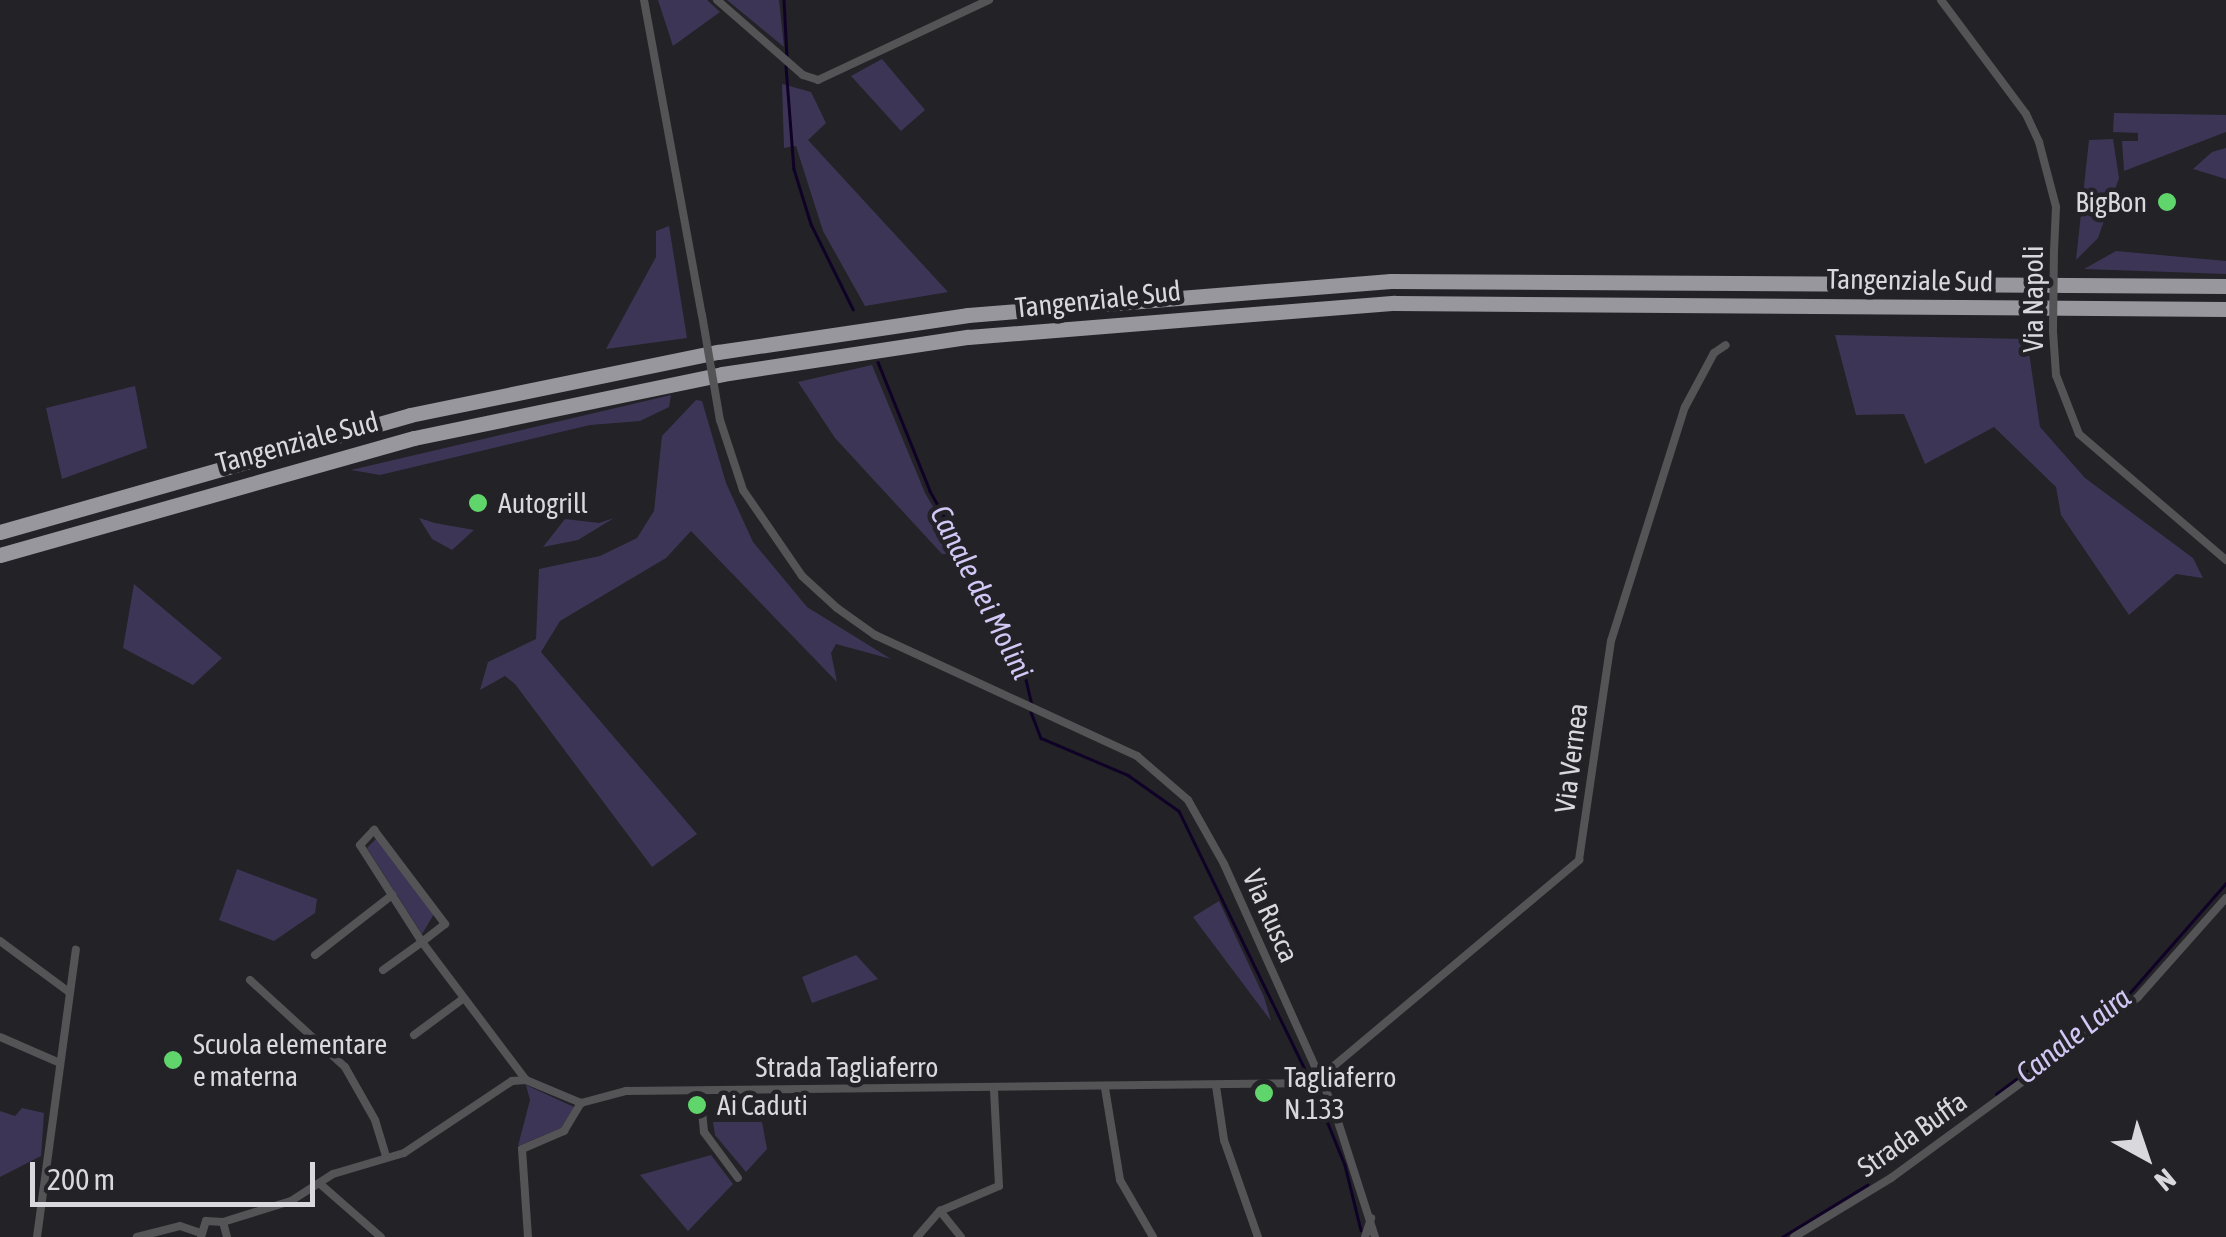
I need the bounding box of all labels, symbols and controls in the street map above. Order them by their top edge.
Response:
place label: BigBon [2075,185,2147,219]
marker: BigBon [2156,191,2178,213]
street label: Via Napoli [2016,246,2050,352]
street label: Tangenziale Sud [1826,262,1994,298]
street label: Tangenziale Sud [1013,274,1183,324]
street label: Tangenziale Sud [212,404,382,480]
place label: Autogrill [498,486,588,520]
marker: Autogrill [467,492,489,514]
water label: Canale dei Molini [923,499,1041,685]
street label: Via Vernea [1548,701,1594,815]
street label: Via Rusca [1236,864,1306,968]
water label: Canale Laira [2009,979,2137,1091]
place label: Scuola elementare e materna [193,1027,387,1093]
marker: Scuola elementare e materna [162,1049,184,1071]
street label: Strada Tagliaferro [755,1050,939,1084]
place label: Tagliaferro N.133 [1284,1060,1396,1126]
marker: Tagliaferro N.133 [1253,1082,1275,1104]
street label: Strada Buffa [1851,1084,1973,1184]
place label: Ai Caduti [717,1088,808,1122]
marker: Ai Caduti [686,1094,708,1116]
north arrow [2096,1107,2196,1207]
scale bar [35,1142,320,1204]
text: 200 m [47,1162,115,1196]
text: N [2149,1162,2182,1198]

